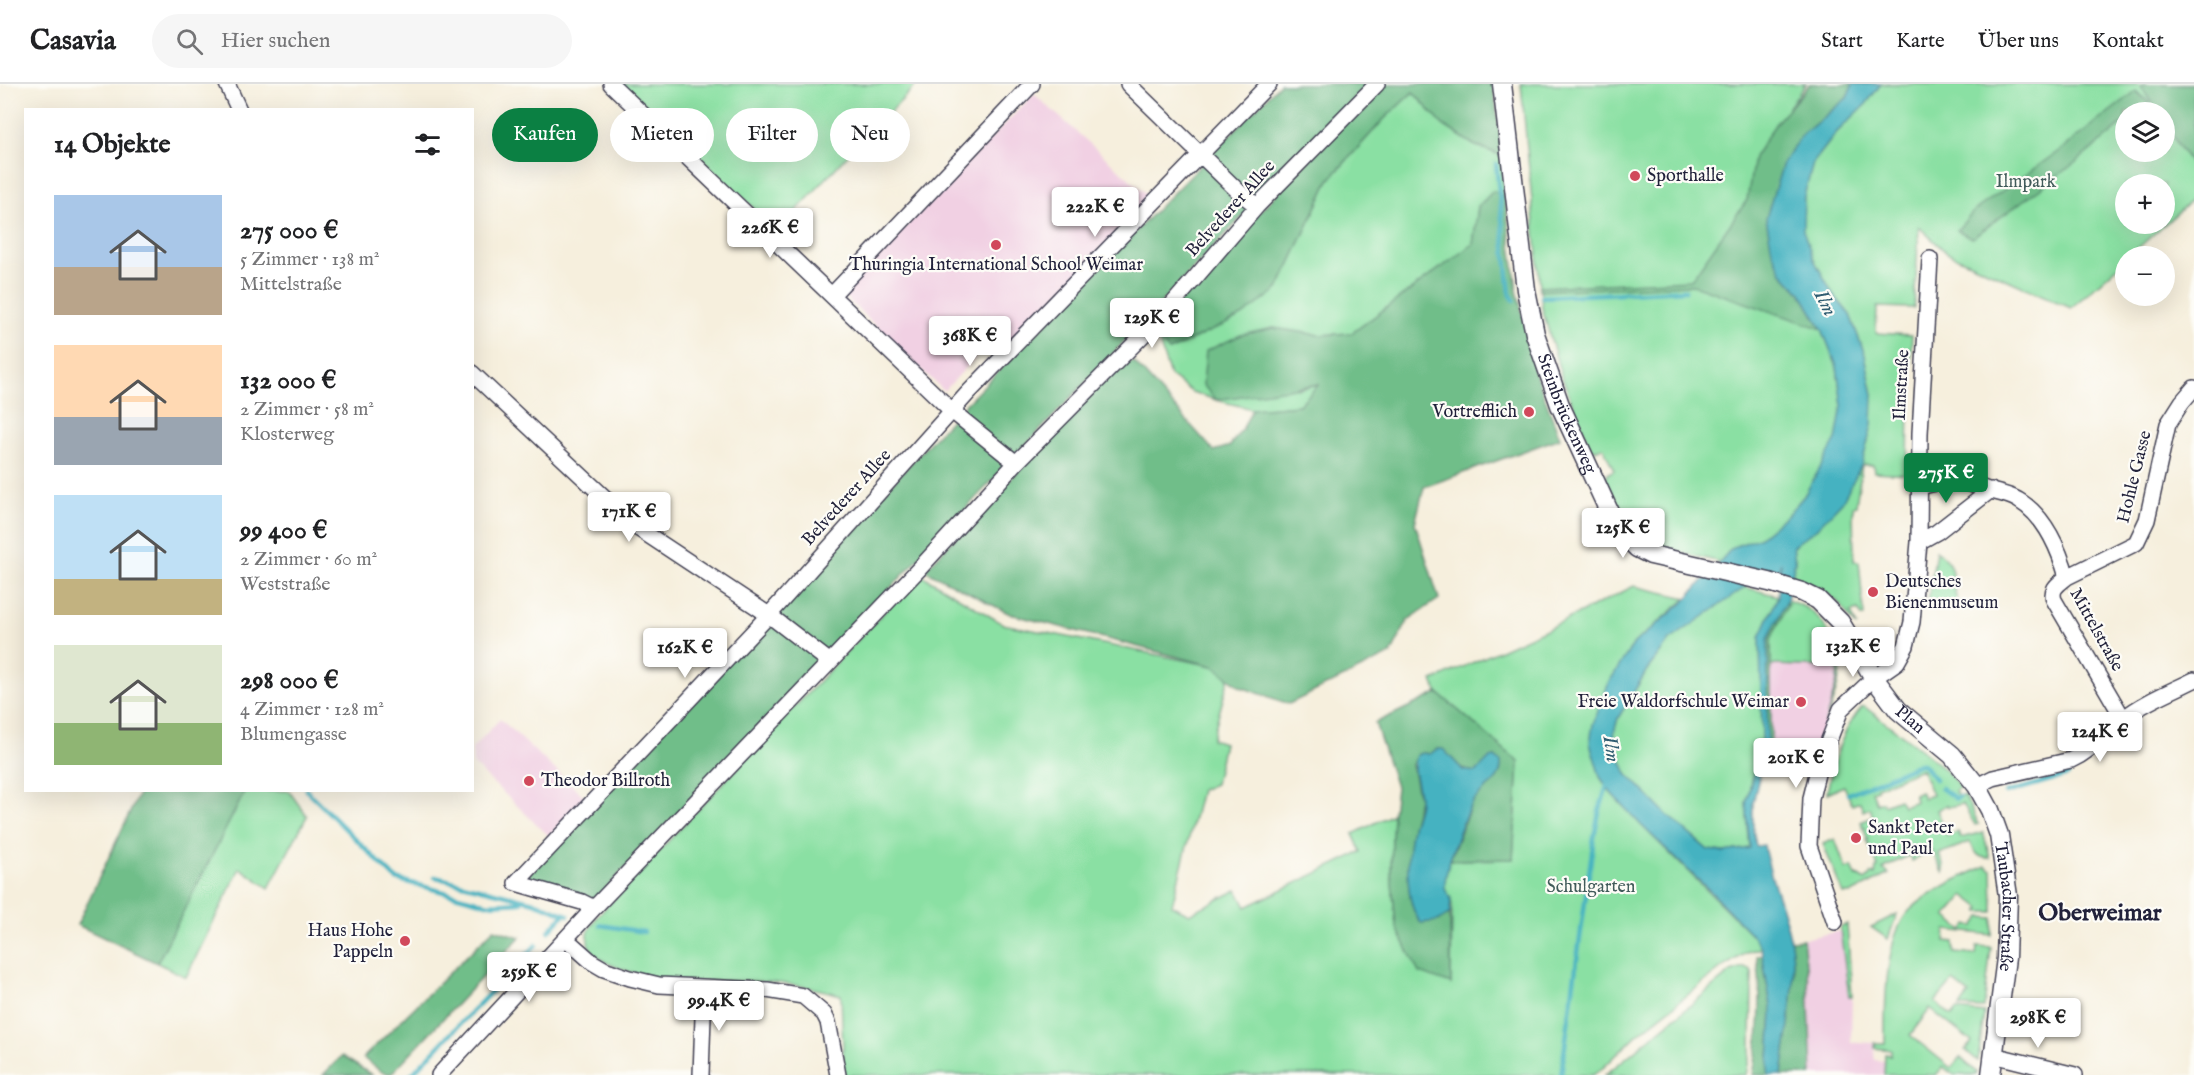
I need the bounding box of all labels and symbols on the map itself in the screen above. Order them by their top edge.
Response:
street label: Belvederer Allee [1181,156,1281,262]
place label: Sporthalle [1647,165,1724,188]
marker: Sporthalle [1628,169,1642,183]
park label: Ilmpark [1996,171,2057,194]
pin: 222K € [1046,187,1144,238]
pin: 226K € [721,208,819,259]
marker: Thuringia International School Weimar [989,238,1003,252]
place label: Thuringia International School Weimar [849,254,1143,277]
water label: Ilm [1807,285,1842,320]
pin: 129K € [1103,298,1201,349]
pin: 368K € [921,316,1019,367]
street label: Ilmstraße [1889,349,1915,421]
street label: Steinbrückenweg [1531,351,1602,478]
place label: Vortrefflich [1432,401,1517,424]
marker: Vortrefflich [1522,405,1536,419]
street label: Hohle Gasse [2112,428,2158,526]
street label: Belvederer Allee [797,445,897,551]
pin: 275K € [1897,453,1995,504]
pin: 171K € [580,492,678,543]
pin: 125K € [1574,508,1672,559]
place label: Deutsches Bienenmuseum [1885,571,1998,615]
street label: Mittelstraße [2064,584,2128,676]
marker: Deutsches Bienenmuseum [1866,585,1880,599]
pin: 132K € [1804,627,1902,678]
pin: 162K € [636,628,734,679]
place label: Freie Waldorfschule Weimar [1577,691,1789,714]
marker: Freie Waldorfschule Weimar [1794,695,1808,709]
street label: Plan [1890,700,1930,739]
pin: 124K € [2051,712,2149,763]
water label: Ilm [1597,733,1625,764]
pin: 201K € [1747,738,1845,789]
place label: Theodor Billroth [541,770,671,793]
marker: Theodor Billroth [522,774,536,788]
place label: Sankt Peter und Paul [1868,817,1954,861]
marker: Sankt Peter und Paul [1849,831,1863,845]
street label: Taubacher Straße [1989,841,2020,973]
park label: Schulgarten [1547,876,1636,899]
district label: Oberweimar [2038,898,2162,929]
place label: Haus Hohe Pappeln [308,920,393,964]
marker: Haus Hohe Pappeln [398,934,412,948]
pin: 259K € [480,952,578,1003]
pin: 99.4K € [664,981,774,1032]
pin: 298K € [1989,998,2087,1049]

